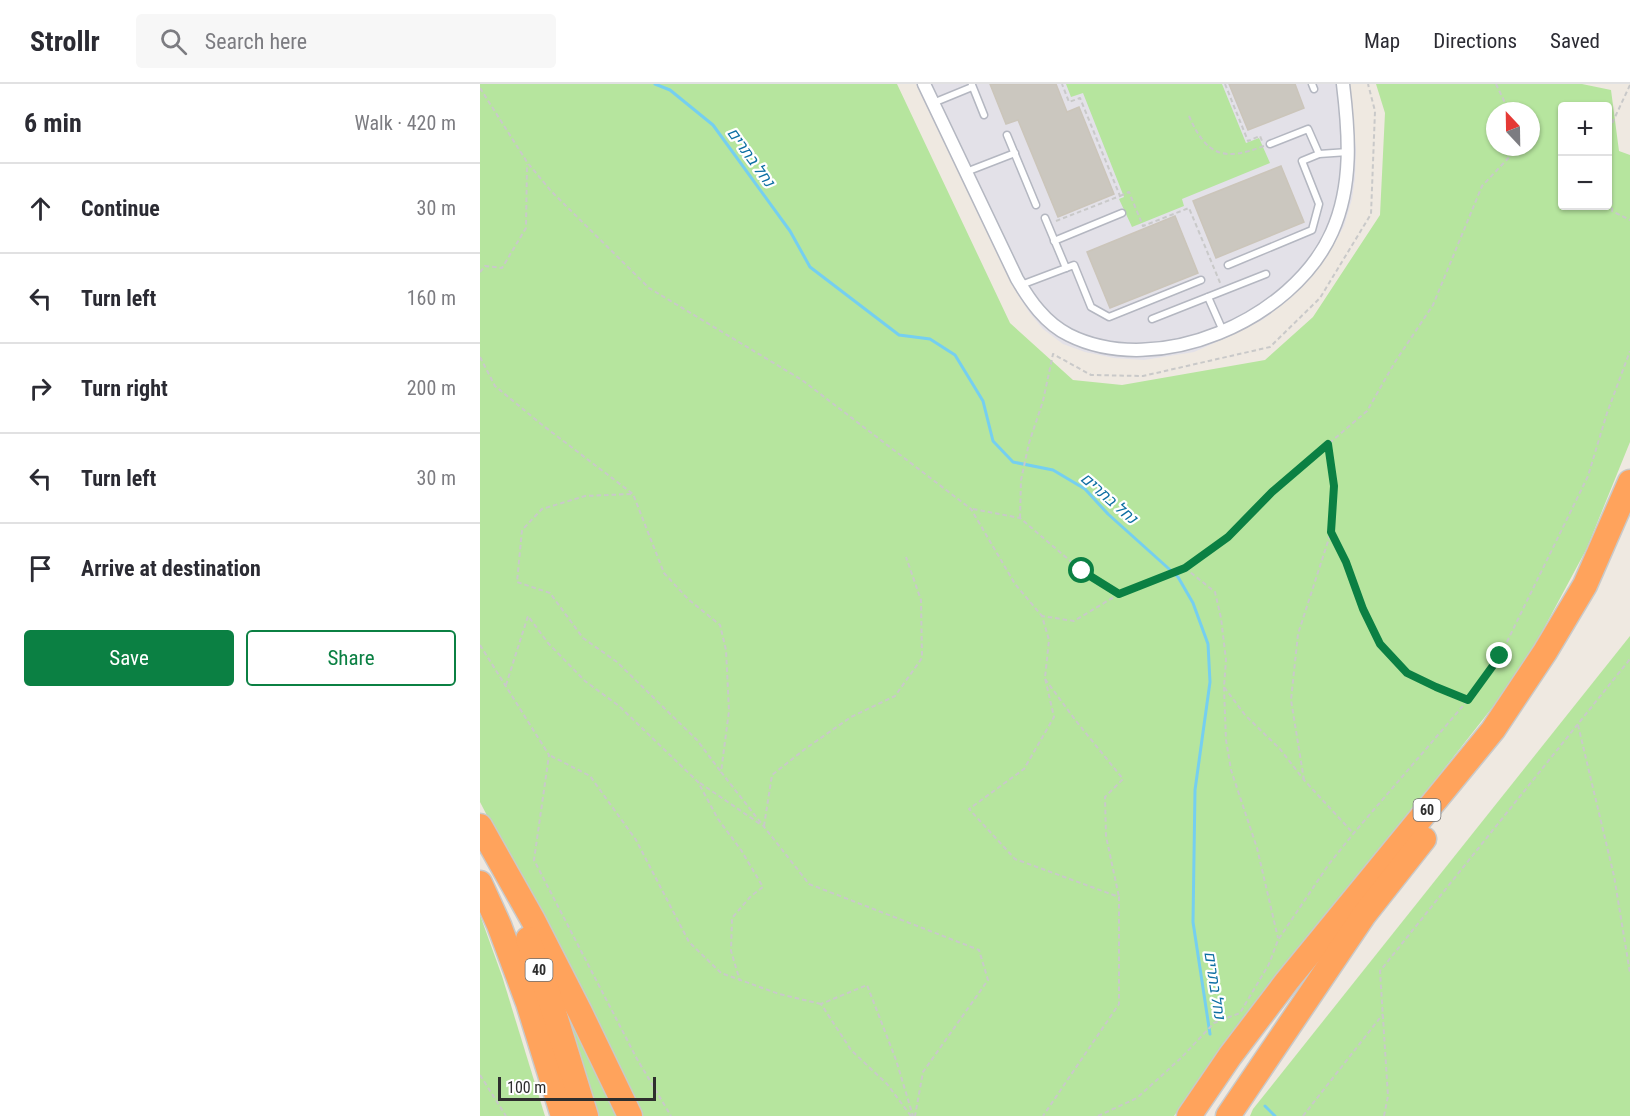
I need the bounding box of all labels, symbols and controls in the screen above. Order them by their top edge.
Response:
search box [136,14,556,68]
text: Strollr [30,25,100,58]
icon: search [157,25,190,58]
text: Search here [205,29,307,54]
text: Map [1364,29,1400,53]
text: Directions [1433,29,1517,53]
text: Saved [1550,29,1600,53]
north arrow [1486,102,1540,156]
map controls [1558,102,1612,210]
button: + [1558,102,1612,156]
text: 6 min [24,108,82,138]
text: Walk · 420 m [355,111,456,135]
water label: נחל בתרים [723,124,780,191]
button: − [1558,156,1612,210]
icon: ahead [24,192,57,225]
text: Continue [81,196,160,221]
text: 30 m [417,196,456,220]
icon: left [24,282,57,315]
text: Turn left [81,286,156,311]
text: 160 m [407,286,456,310]
icon: right [24,372,57,405]
text: Turn right [81,376,168,401]
text: 200 m [407,376,456,400]
icon: left [24,462,57,495]
text: Turn left [81,466,156,491]
text: 30 m [417,466,456,490]
water label: נחל בתרים [1077,468,1142,528]
icon: arrive [24,552,57,585]
text: Arrive at destination [81,556,261,581]
route start [1068,557,1094,583]
button: Save [24,630,234,686]
button: Share [246,630,456,686]
route end [1486,642,1512,668]
road number: 60 [1414,799,1440,821]
water label: נחל בתרים [1200,950,1230,1022]
road number: 40 [526,959,552,981]
scale bar [498,1074,656,1102]
text: 100 m [507,1078,546,1097]

